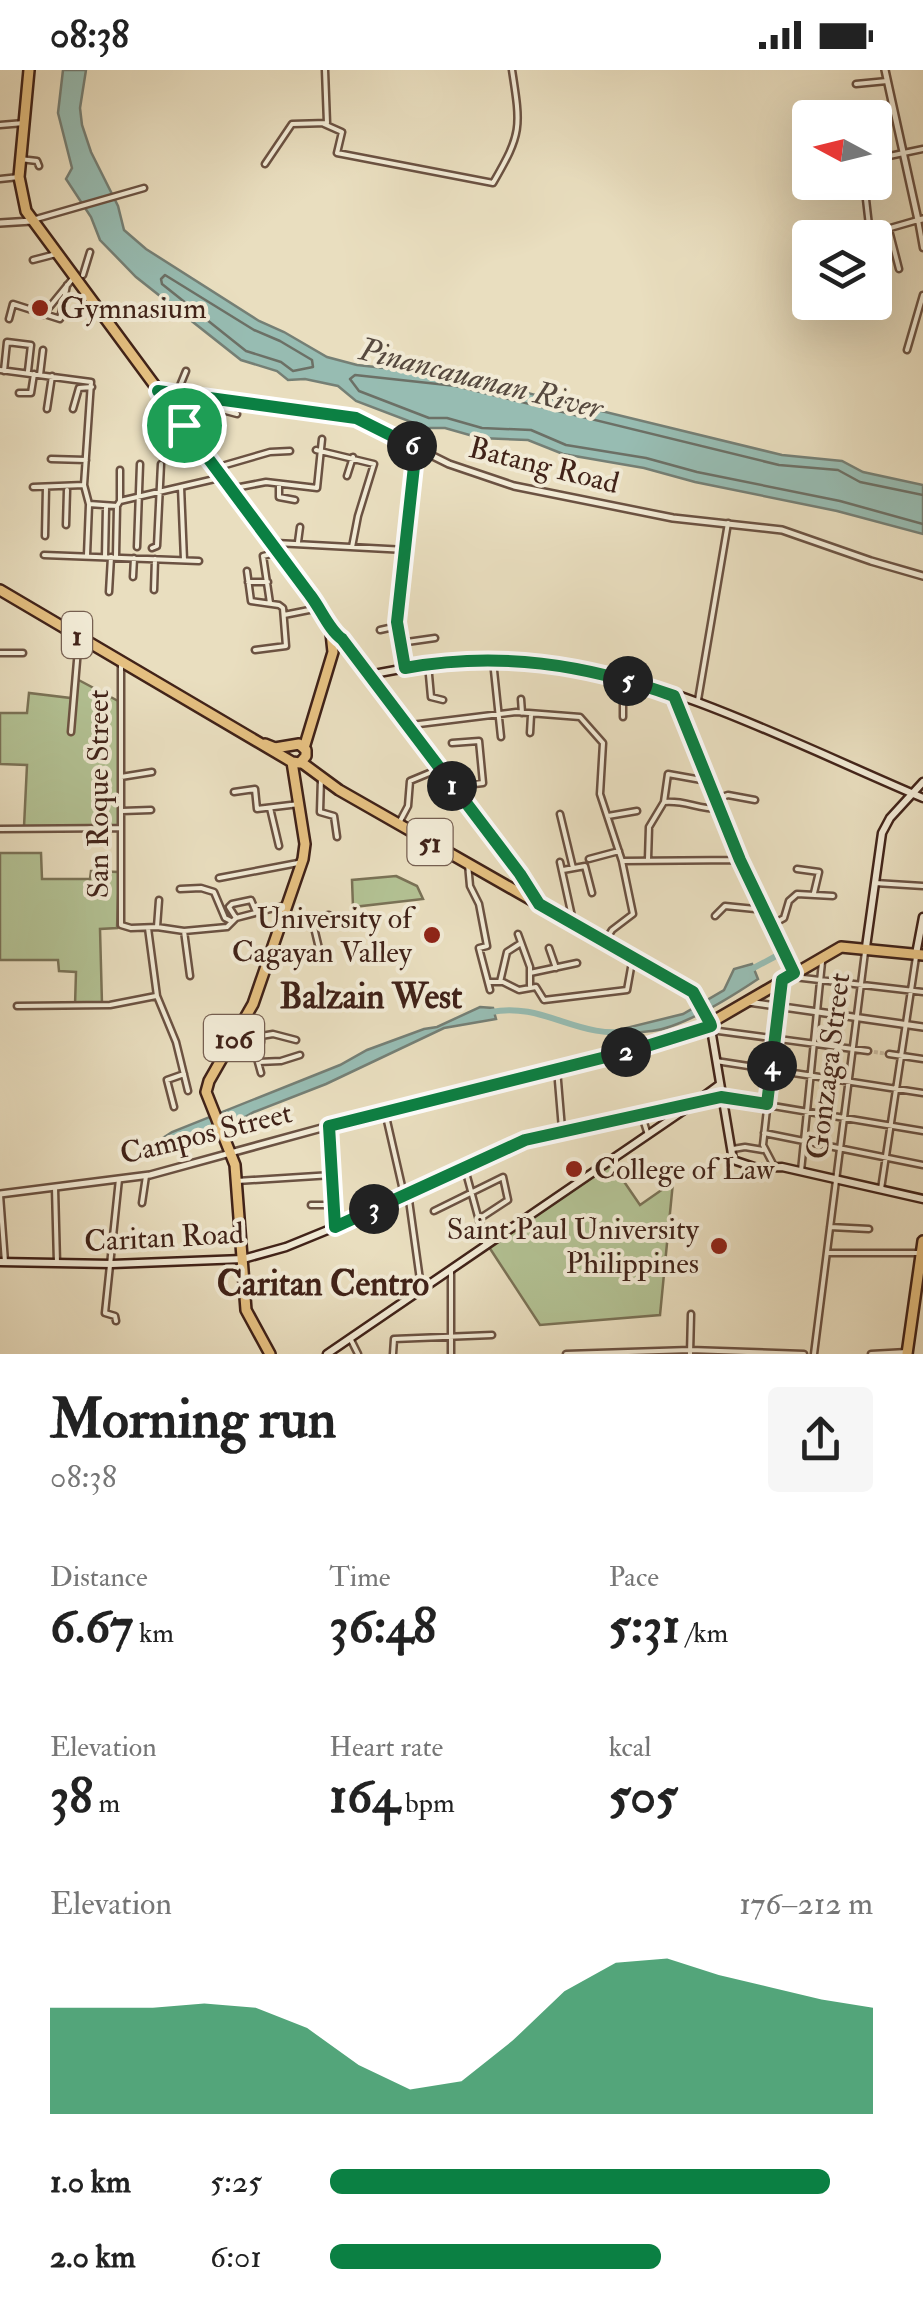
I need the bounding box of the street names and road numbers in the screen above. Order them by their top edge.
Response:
street label: Batang Road [465,429,623,502]
road number: 1 [62,612,92,658]
street label: San Roque Street [80,689,117,898]
road number: 51 [408,819,452,865]
street label: Gonzaga Street [799,970,858,1161]
road number: 106 [204,1015,264,1061]
street label: Campos Street [116,1094,296,1173]
street label: Caritan Road [83,1215,245,1260]

